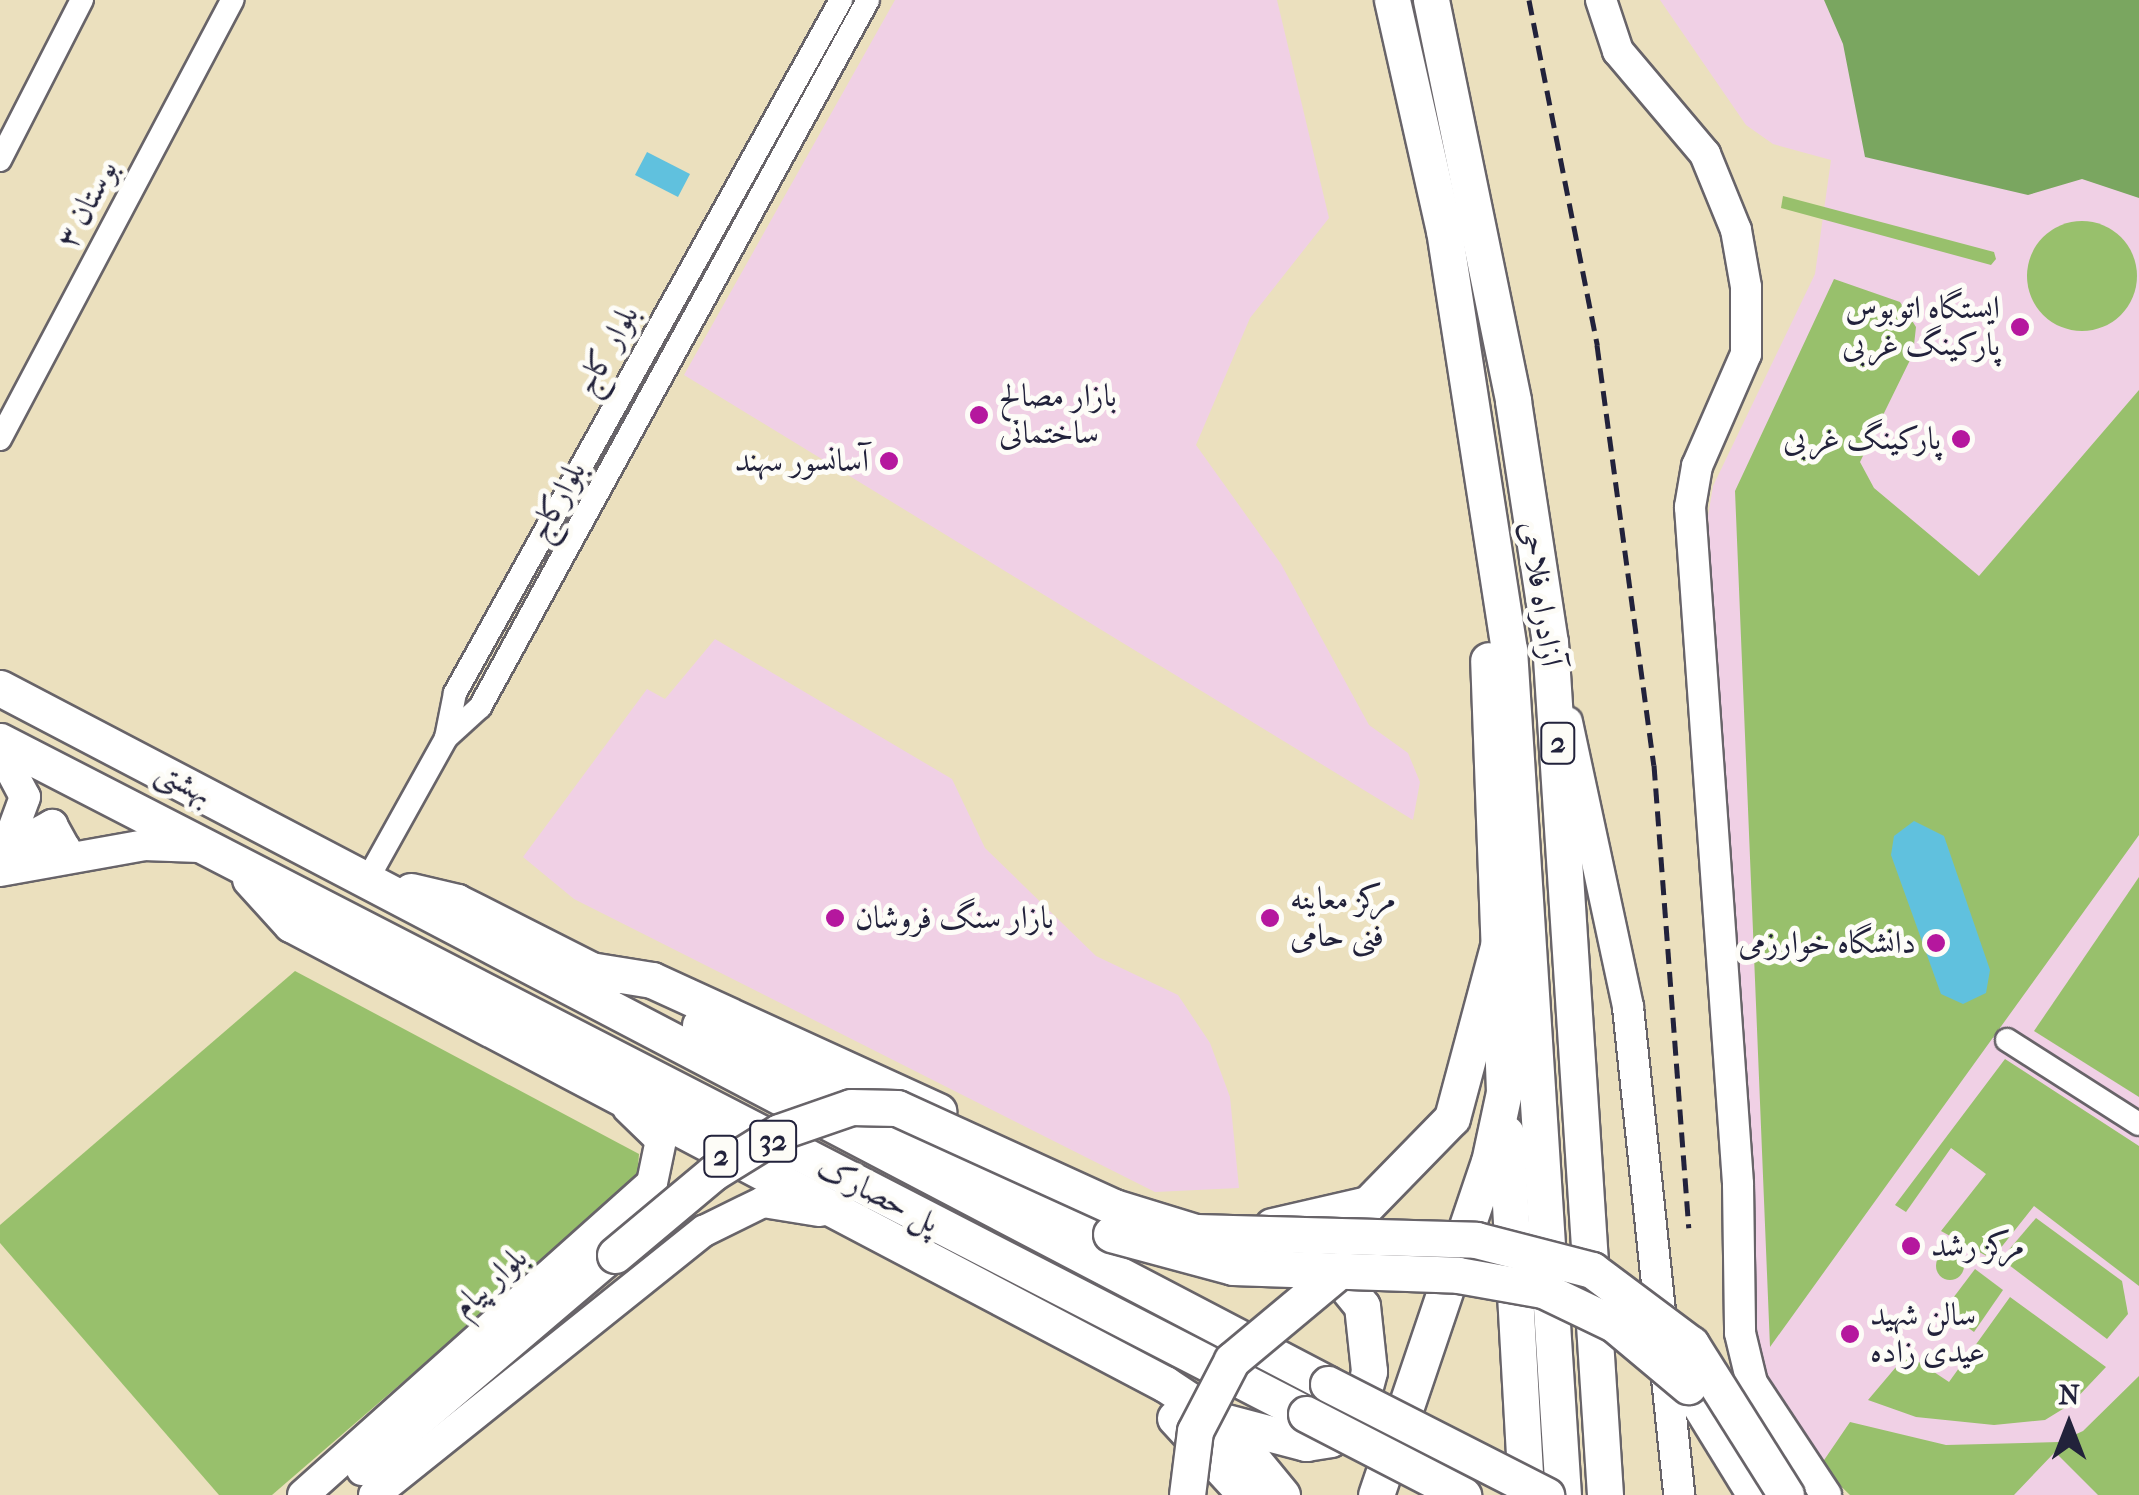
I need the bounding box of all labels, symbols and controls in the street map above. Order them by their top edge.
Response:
street label: بوستان ۳ [48,153,126,255]
place label: ایستگاه اتوبوس پارکینگ غربی [1842,290,2000,365]
street label: بلوار کاج [567,298,647,402]
marker: ایستگاه اتوبوس پارکینگ غربی [2009,316,2031,338]
place label: بازار مصالح ساختمانی [999,378,1117,453]
marker: بازار مصالح ساختمانی [968,404,990,426]
place label: پارکینگ غربی [1783,420,1941,458]
marker: پارکینگ غربی [1950,428,1972,450]
place label: آسانسور سهند [735,442,869,480]
marker: آسانسور سهند [878,450,900,472]
street label: بلوارکاج [520,454,594,548]
street label: آزادراه فلاحی [1512,519,1570,669]
road number: 2 [1538,718,1578,768]
street label: بهشتی [149,752,219,814]
place label: مرکز معاینه فنی حامی [1290,881,1396,956]
place label: بازار سنگ فروشان [855,899,1054,937]
marker: بازار سنگ فروشان [824,907,846,929]
marker: مرکز معاینه فنی حامی [1259,907,1281,929]
place label: دانشگاه خوارزمی [1738,924,1916,962]
marker: دانشگاه خوارزمی [1925,932,1947,954]
road number: 32 [748,1116,798,1166]
road number: 2 [701,1131,741,1181]
street label: پل حصارک [811,1148,945,1242]
place label: مرکز رشد [1931,1227,2025,1265]
marker: مرکز رشد [1900,1235,1922,1257]
street label: بلوار پیام [445,1238,535,1326]
place label: سالن شهید عیدی زاده [1870,1297,1985,1372]
marker: سالن شهید عیدی زاده [1839,1323,1861,1345]
north arrow [2019,1375,2119,1475]
text: N [2058,1378,2080,1411]

